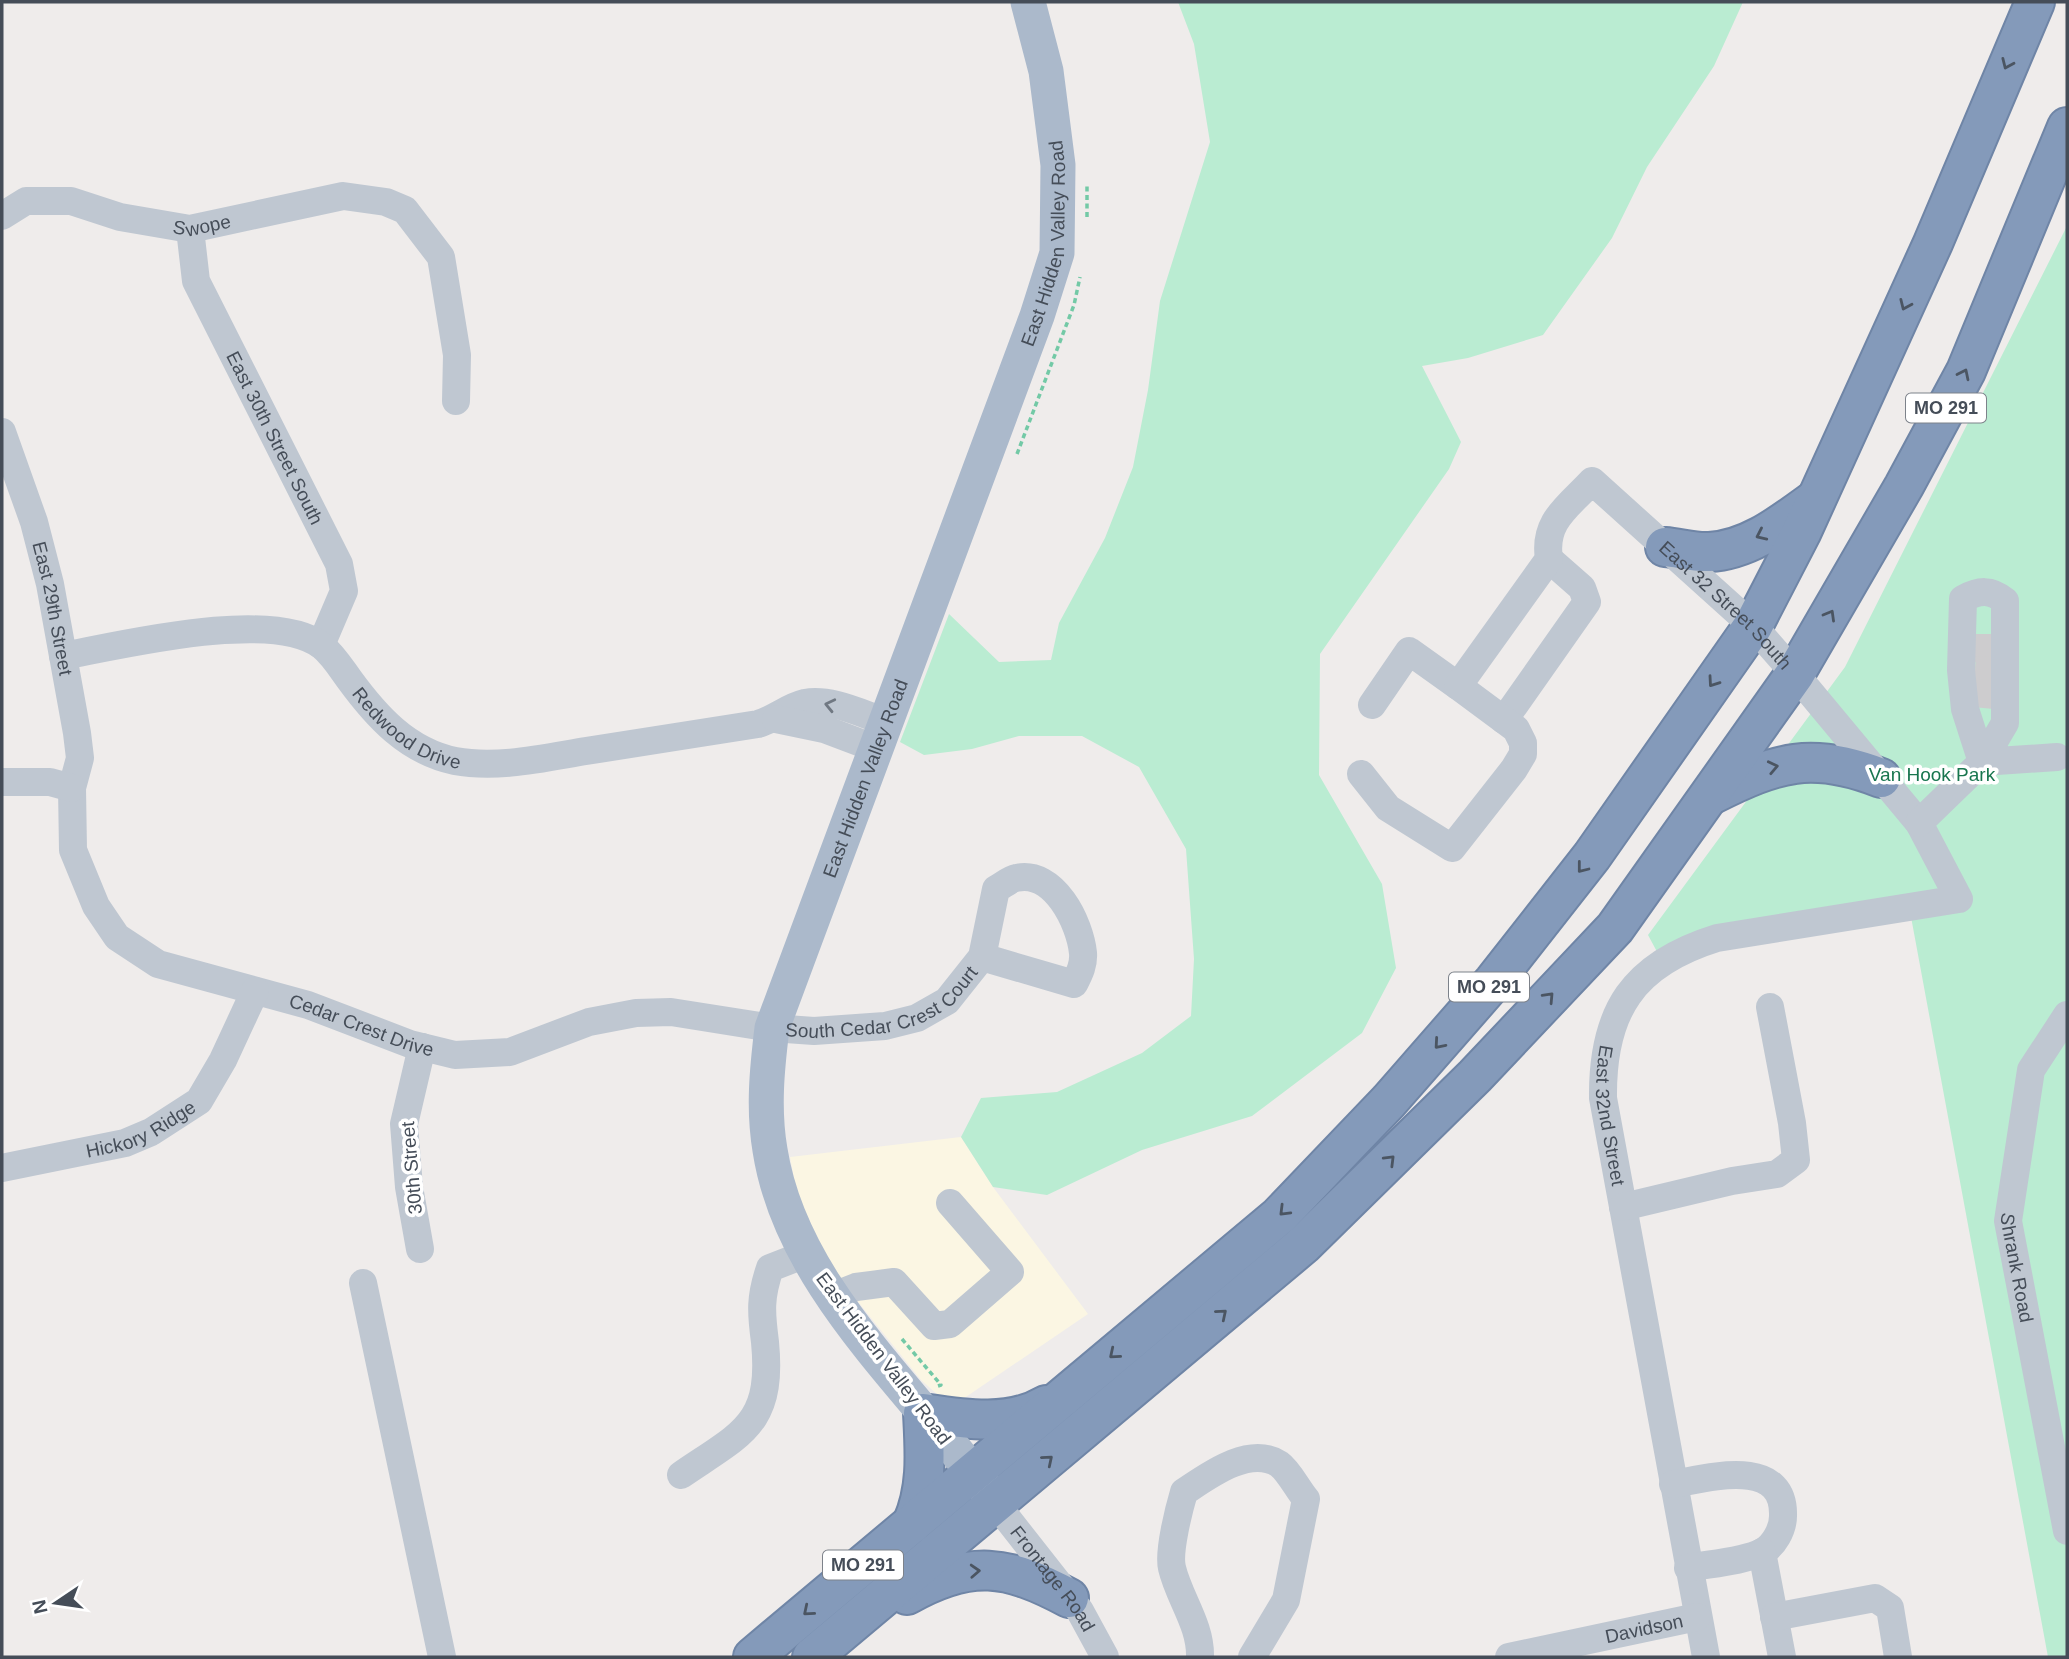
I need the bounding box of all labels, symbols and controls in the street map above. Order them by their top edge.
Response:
one-way arrow [2002,57,2016,69]
street label: East Hidden Valley Road [1017,139,1069,349]
street label: Swope [171,211,233,241]
one-way arrow [1899,298,1913,310]
street label: East 30th Street South [222,348,327,528]
one-way arrow [1956,369,1970,381]
road number: MO 291 [1906,394,1986,422]
one-way arrow [1756,527,1768,541]
street label: East 32 Street South [1655,537,1796,674]
street label: East 29th Street [28,539,76,678]
one-way arrow [1821,610,1834,623]
one-way arrow [1709,674,1721,687]
street label: East Hidden Valley Road [819,676,912,881]
street label: Redwood Drive [348,683,462,773]
one-way arrow [824,699,836,713]
one-way arrow [1767,761,1779,776]
park label: Van Hook Park [1869,764,1996,785]
one-way arrow [1578,860,1591,873]
street label: South Cedar Crest Court [785,961,982,1042]
road number: MO 291 [1449,972,1529,1002]
street label: Cedar Crest Drive [287,990,436,1060]
one-way arrow [1540,993,1553,1006]
one-way arrow [1435,1036,1447,1049]
street label: East 32nd Street [1592,1044,1629,1188]
street label: Hickory Ridge [84,1096,199,1162]
street label: 30th Street [397,1120,426,1215]
one-way arrow [1381,1155,1394,1168]
one-way arrow [1279,1202,1292,1215]
street label: Shrank Road [1996,1211,2037,1324]
street label: East Hidden Valley Road [812,1268,955,1448]
one-way arrow [1214,1310,1227,1322]
one-way arrow [1110,1346,1123,1358]
one-way arrow [1040,1456,1053,1468]
street label: Frontage Road [1006,1522,1099,1635]
road number: MO 291 [823,1550,903,1580]
one-way arrow [970,1564,981,1579]
north arrow [21,1568,91,1638]
text: N [28,1598,52,1616]
one-way arrow [804,1603,817,1615]
street label: Davidson [1603,1610,1685,1647]

